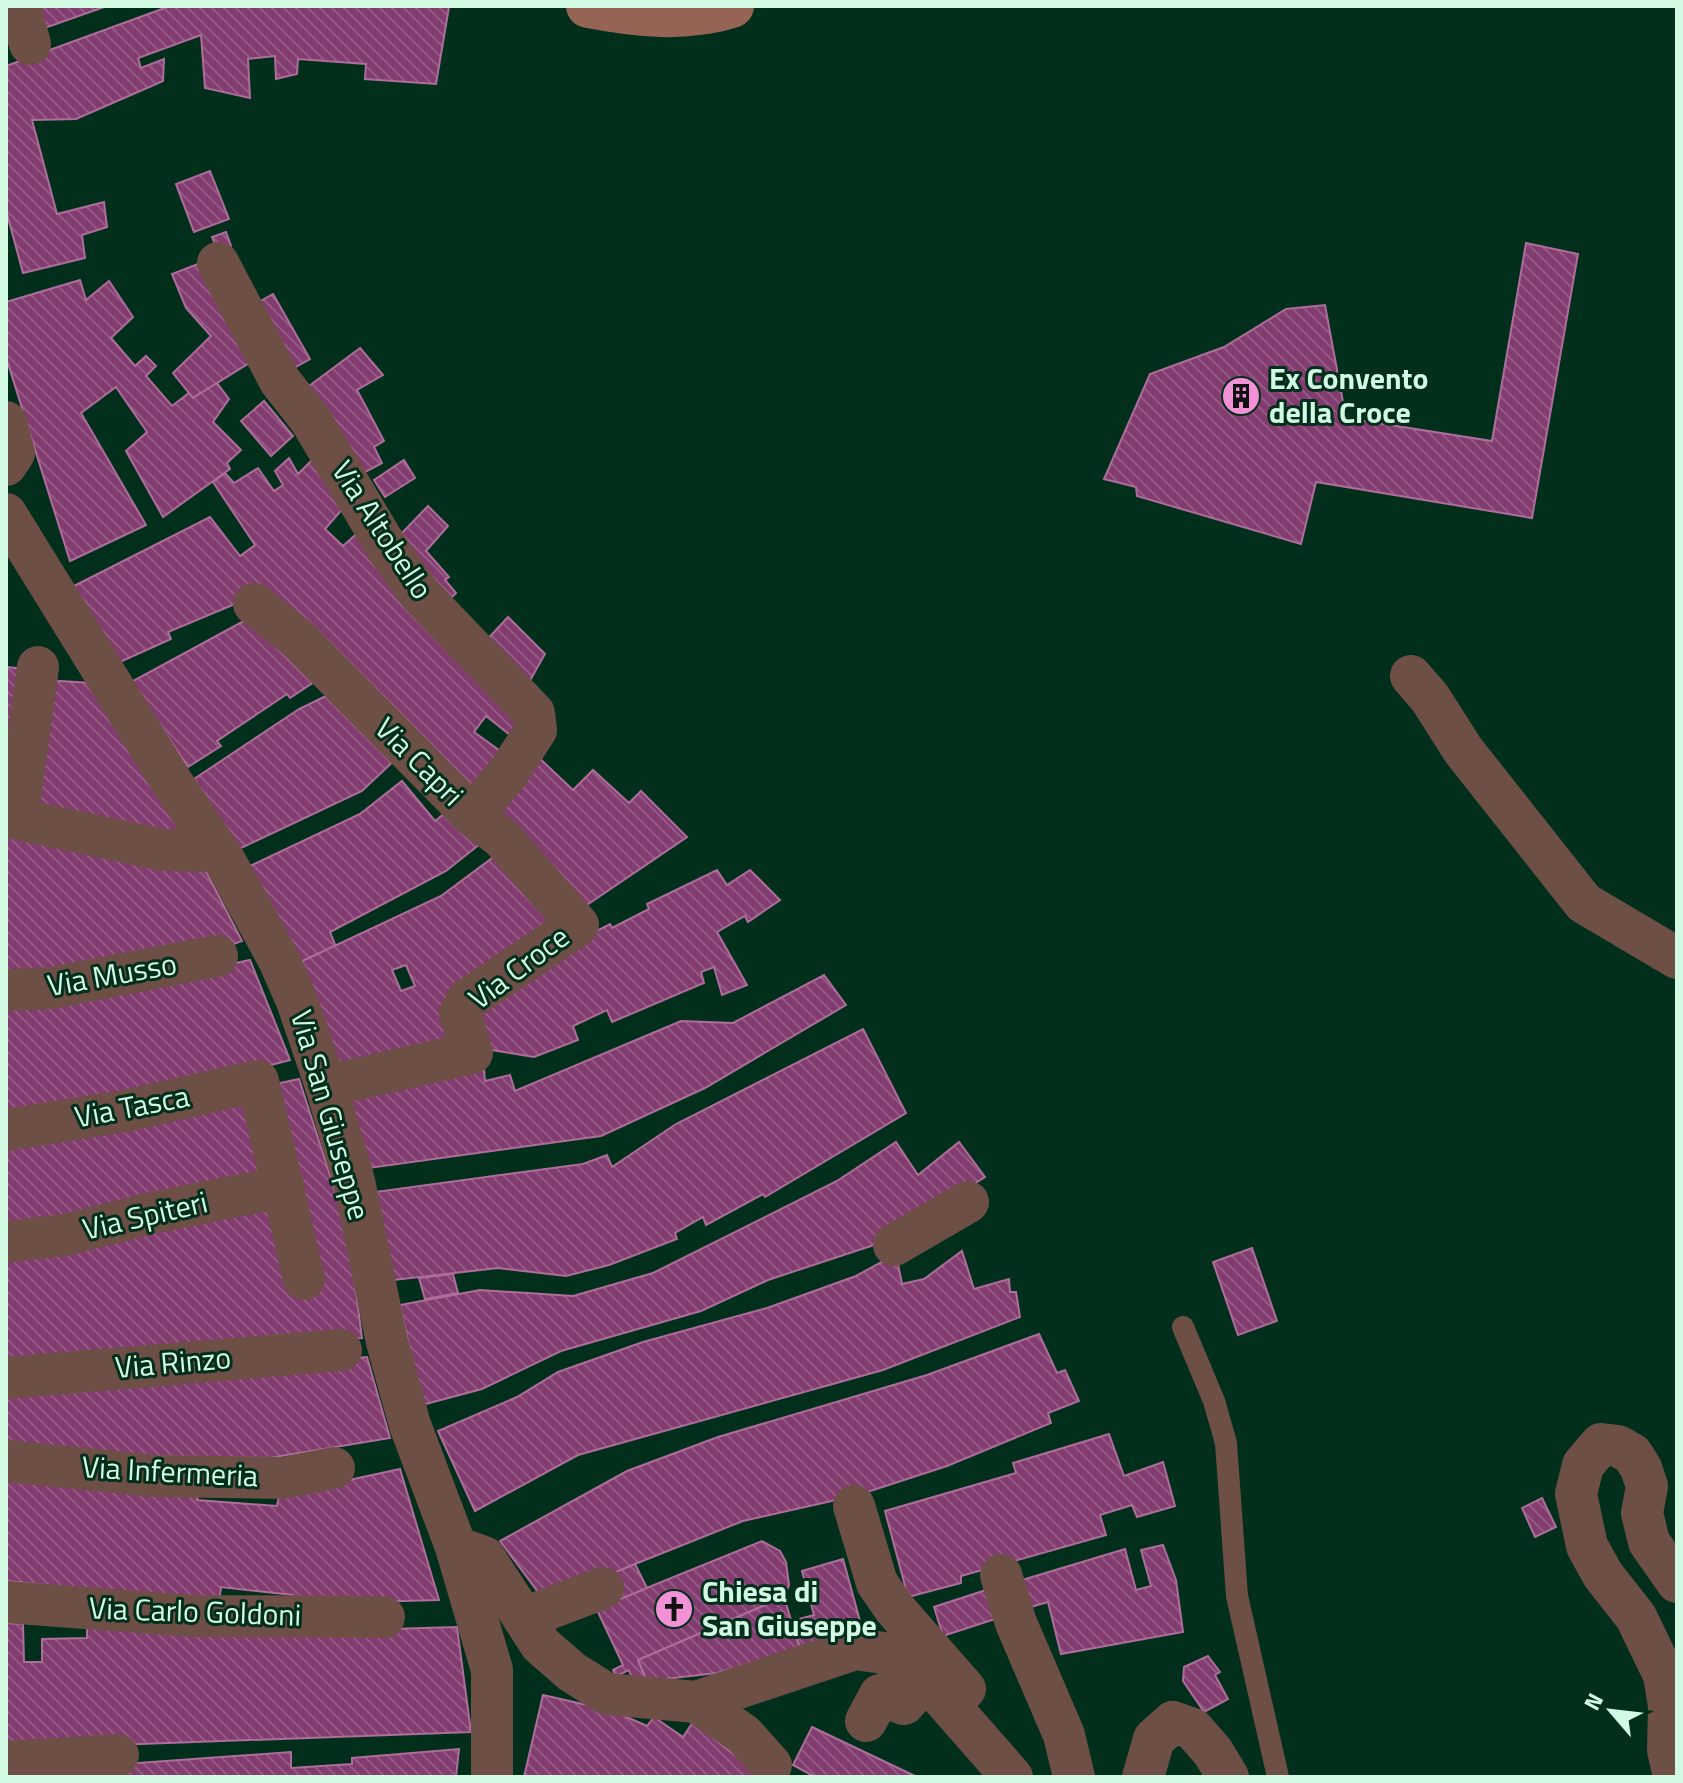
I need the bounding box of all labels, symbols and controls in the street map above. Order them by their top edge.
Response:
place label: Ex Convento della Croce [1269,355,1428,435]
building icon: Ex Convento della Croce [1220,375,1262,417]
street label: Via Altobello [321,451,445,608]
street label: Via Capri [365,706,475,816]
street label: Via Croce [458,914,578,1020]
street label: Via Musso [44,940,180,1008]
street label: Via San Giuseppe [279,1004,383,1225]
street label: Via Tasca [71,1072,193,1140]
street label: Via Spiteri [78,1178,212,1252]
street label: Via Rinzo [113,1334,233,1390]
street label: Via Infermeria [81,1443,259,1499]
place label: Chiesa di San Giuseppe [702,1568,877,1648]
street label: Via Carlo Goldoni [88,1584,302,1638]
church icon: Chiesa di San Giuseppe [653,1588,695,1630]
north arrow [1571,1671,1651,1751]
text: N [1575,1687,1612,1716]

